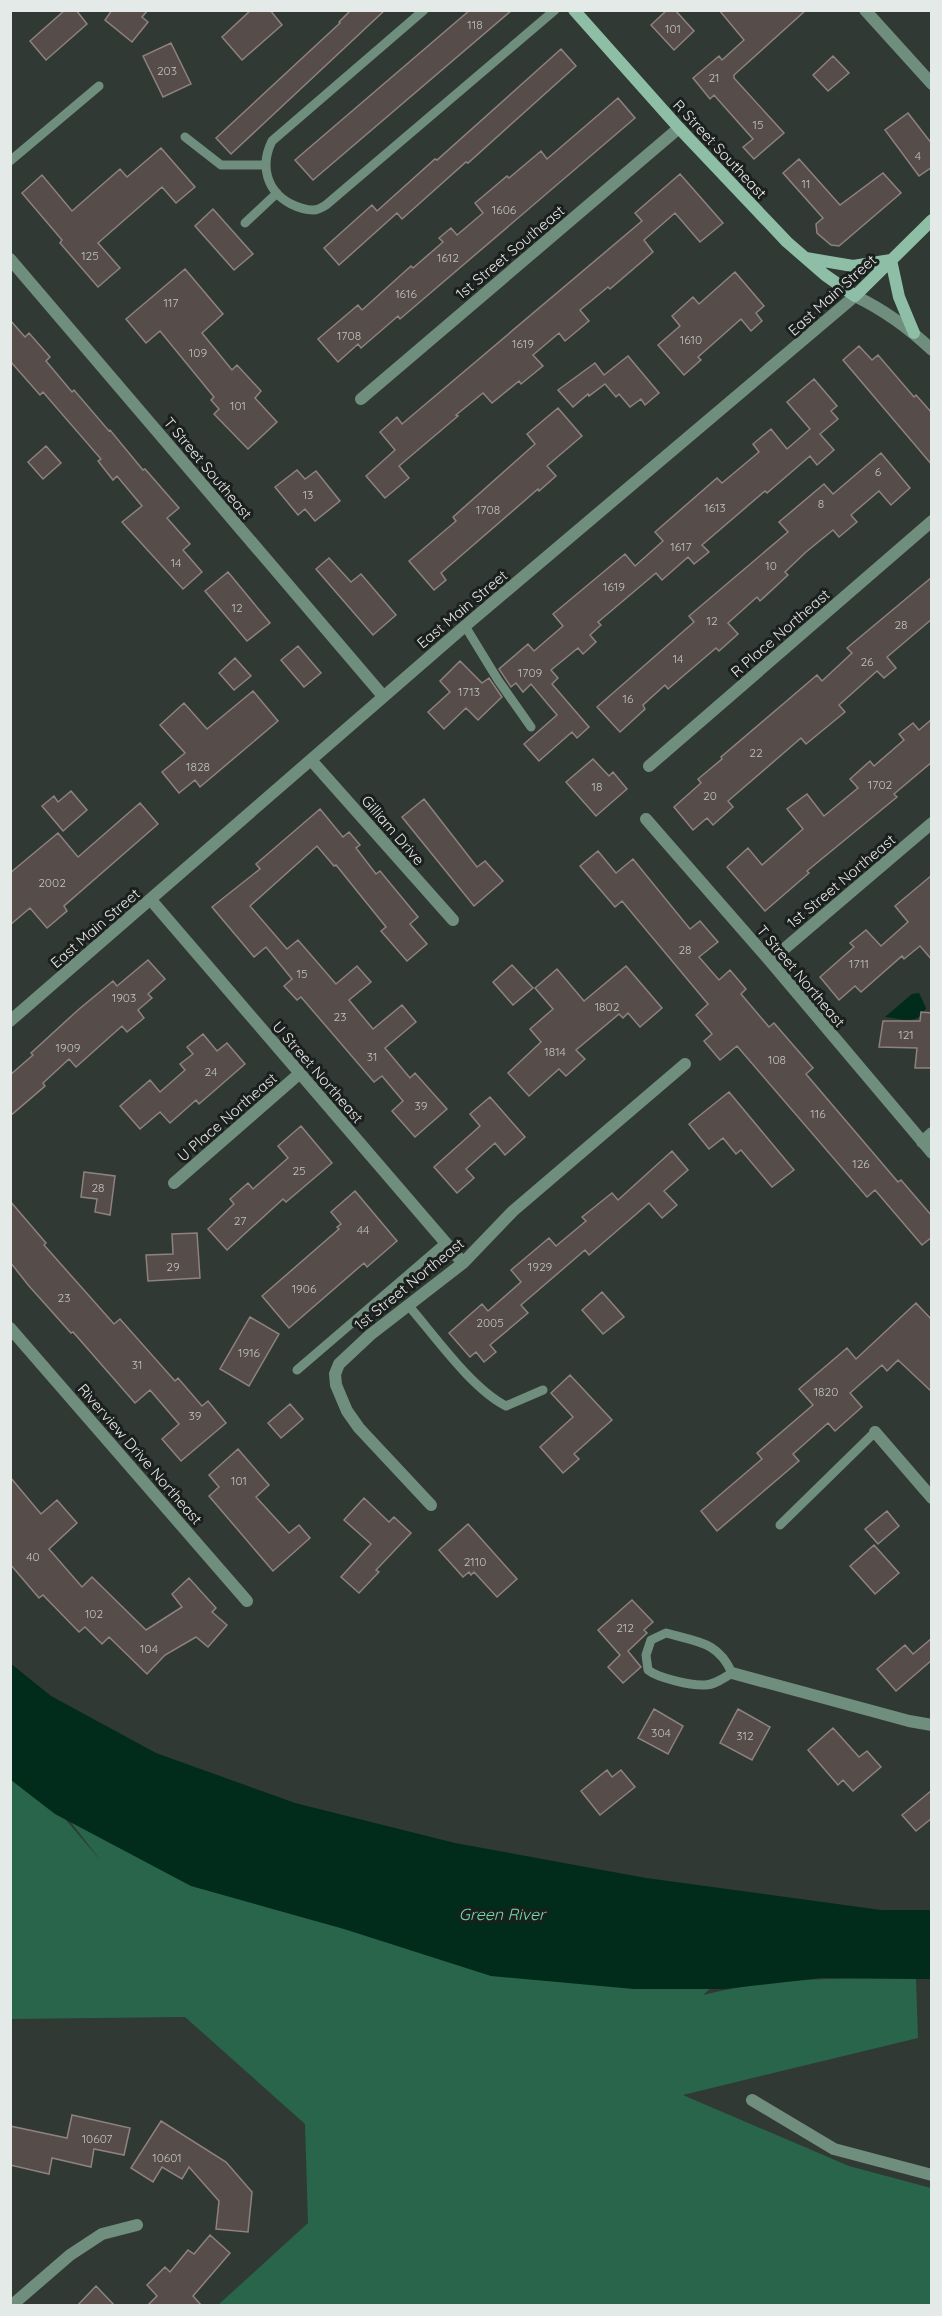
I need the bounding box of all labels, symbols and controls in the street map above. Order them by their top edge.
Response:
house number: 118 [467,17,483,32]
house number: 101 [665,21,681,36]
house number: 203 [157,63,177,78]
house number: 21 [708,70,720,85]
street label: R Street Southeast [669,95,771,203]
house number: 15 [753,117,763,132]
house number: 4 [915,148,921,163]
house number: 11 [802,176,810,191]
street label: 1st Street Southeast [452,201,568,303]
house number: 1606 [492,202,517,217]
house number: 125 [81,248,99,263]
house number: 1612 [437,250,459,265]
street label: East Main Street [784,250,880,340]
house number: 1616 [395,286,417,301]
house number: 117 [163,295,179,310]
house number: 1708 [337,328,361,343]
house number: 1610 [680,332,702,347]
house number: 1619 [512,336,534,351]
house number: 109 [189,345,207,360]
house number: 101 [230,398,246,413]
street label: T Street Southeast [160,413,256,523]
house number: 6 [875,464,882,479]
house number: 13 [303,487,313,502]
house number: 8 [818,496,824,511]
house number: 1613 [704,500,726,515]
house number: 1708 [476,502,500,517]
house number: 1617 [670,539,692,554]
house number: 14 [171,555,181,570]
house number: 10 [765,558,777,573]
street label: East Main Street [413,566,511,652]
house number: 1619 [603,579,625,594]
street label: R Place Northeast [727,585,833,681]
house number: 12 [231,600,243,615]
house number: 12 [706,613,718,628]
house number: 28 [894,617,908,632]
house number: 14 [673,651,683,666]
house number: 26 [860,654,874,669]
house number: 1709 [518,665,543,680]
house number: 1713 [458,684,480,699]
house number: 16 [623,691,634,706]
house number: 22 [749,745,763,760]
house number: 1828 [186,759,210,774]
house number: 1702 [868,777,893,792]
house number: 18 [592,779,602,794]
house number: 20 [703,788,717,803]
street label: Gilliam Drive [357,791,429,869]
street label: 1st Street Northeast [783,830,899,932]
house number: 2002 [38,875,66,890]
street label: East Main Street [46,884,144,972]
street label: T Street Northeast [753,921,849,1031]
house number: 28 [678,942,692,957]
house number: 1711 [849,956,869,971]
house number: 15 [297,966,307,981]
house number: 1903 [112,990,136,1005]
house number: 1802 [595,999,620,1014]
house number: 23 [334,1009,346,1024]
street label: U Street Northeast [269,1017,367,1127]
house number: 121 [898,1027,914,1042]
house number: 1909 [56,1040,81,1055]
house number: 1814 [544,1044,566,1059]
house number: 31 [367,1049,377,1064]
house number: 108 [768,1052,786,1067]
house number: 24 [205,1064,217,1079]
street label: U Place Northeast [173,1069,281,1165]
house number: 39 [415,1098,428,1113]
house number: 116 [810,1106,826,1121]
house number: 126 [852,1156,870,1171]
house number: 25 [292,1163,306,1178]
house number: 28 [91,1180,105,1195]
house number: 27 [234,1213,246,1228]
house number: 44 [357,1222,369,1237]
street label: 1st Street Northeast [350,1234,468,1334]
house number: 29 [166,1259,180,1274]
house number: 1929 [528,1259,553,1274]
house number: 1906 [292,1281,317,1296]
house number: 23 [58,1290,70,1305]
house number: 2005 [476,1315,504,1330]
house number: 1916 [238,1345,261,1360]
house number: 31 [132,1357,142,1372]
street label: Riverview Drive Northeast [74,1380,206,1528]
house number: 1820 [814,1384,838,1399]
house number: 39 [189,1408,202,1423]
house number: 101 [231,1473,247,1488]
house number: 40 [26,1549,40,1564]
house number: 2110 [464,1554,486,1569]
house number: 102 [85,1606,103,1621]
house number: 212 [616,1620,634,1635]
house number: 104 [140,1641,158,1656]
house number: 304 [651,1725,671,1740]
house number: 312 [736,1728,754,1743]
water label: Green River [459,1904,547,1924]
house number: 10607 [82,2131,112,2146]
house number: 10601 [152,2150,182,2165]

